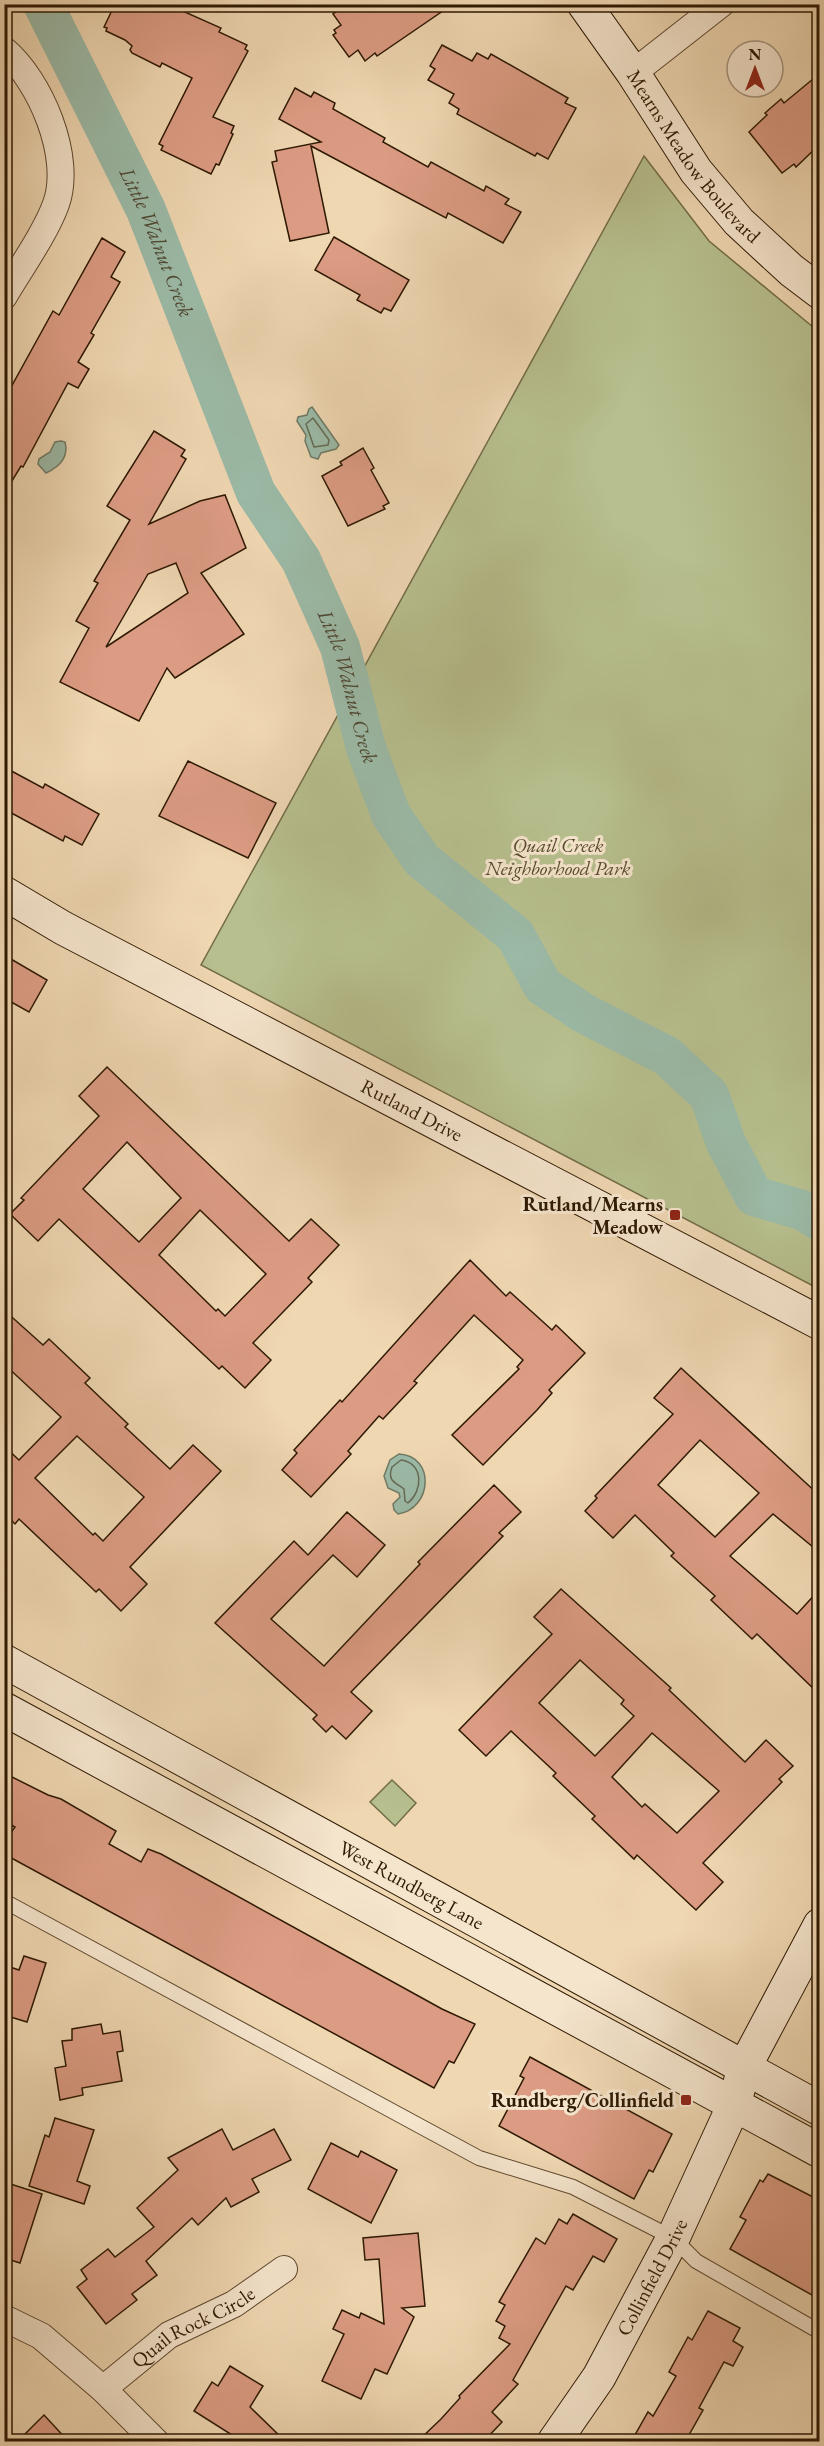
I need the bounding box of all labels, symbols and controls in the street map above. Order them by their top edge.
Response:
north arrow [725,39,785,99]
text: N [749,44,762,65]
street label: Mearns Meadow Boulevard [621,65,767,249]
water label: Little Walnut Creek [113,162,200,321]
water label: Little Walnut Creek [311,604,385,768]
park label: Quail Creek Neighborhood Park [484,832,631,881]
street label: Rutland Drive [356,1073,467,1147]
place label: Rutland/Mearns Meadow [523,1191,663,1240]
marker: Rutland/Mearns Meadow [668,1208,682,1222]
street label: West Rundberg Lane [334,1834,489,1935]
place label: Rundberg/Collinfield [491,2087,674,2113]
marker: Rundberg/Collinfield [679,2093,693,2107]
street label: Collinfield Drive [610,2214,693,2340]
street label: Quail Rock Circle [126,2280,260,2374]

